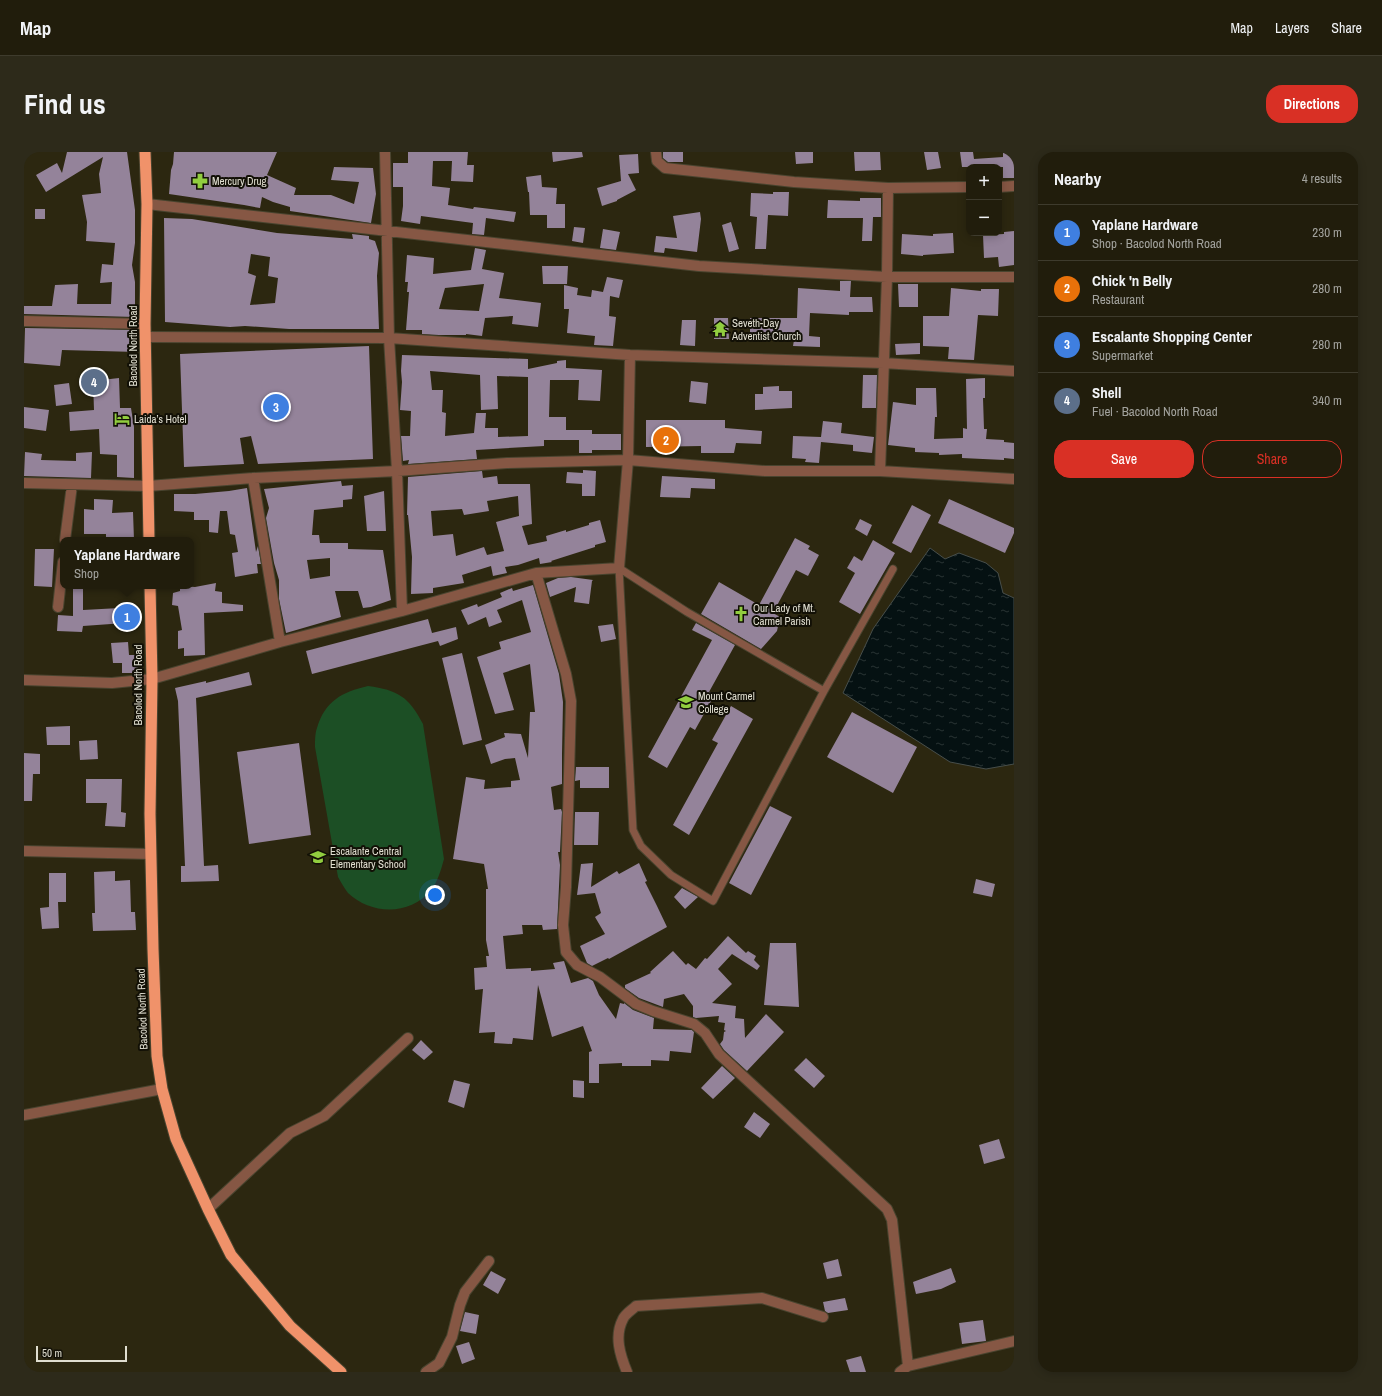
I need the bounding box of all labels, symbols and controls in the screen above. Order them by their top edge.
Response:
text: Map [20,15,51,41]
text: Map [1231,19,1253,37]
text: Layers [1275,19,1309,37]
text: Share [1331,19,1362,37]
text: Find us [24,85,106,123]
button: Directions [1266,85,1358,123]
map controls [966,164,1002,236]
button: + [966,164,1002,200]
text: Nearby [1054,167,1101,190]
text: 4 results [1302,170,1342,187]
pharmacy icon: Mercury Drug [191,172,209,190]
place label: Mercury Drug [212,174,267,188]
button: − [966,200,1002,236]
text: Yaplane Hardware [1092,214,1198,235]
text: 1 [1064,224,1070,241]
text: 230 m [1312,224,1342,241]
text: Shop · Bacolod North Road [1092,235,1222,252]
text: Chick 'n Belly [1092,270,1172,291]
text: 2 [1064,280,1070,297]
text: 280 m [1312,280,1342,297]
text: Restaurant [1092,291,1144,308]
street label: Bacolod North Road [126,305,140,387]
place label: Seveth-Day Adventist Church [731,316,801,343]
temple icon: Seveth-Day Adventist Church [711,320,729,338]
text: Escalante Shopping Center [1092,326,1252,347]
text: 3 [1064,336,1070,353]
text: 280 m [1312,336,1342,353]
text: Supermarket [1092,347,1153,364]
pin: 4 [81,367,107,397]
text: Shell [1092,382,1121,403]
pin: 3 [263,392,289,422]
text: 4 [1064,392,1070,409]
text: 340 m [1312,392,1342,409]
text: Fuel · Bacolod North Road [1092,403,1218,420]
hotel icon: Laida’s Hotel [113,410,131,428]
place label: Laida’s Hotel [134,412,187,426]
pin: 2 [653,425,679,455]
button: Save [1054,440,1194,478]
button: Share [1202,440,1342,478]
popup [60,537,194,589]
text: Yaplane Hardware [74,544,180,565]
text: Shop [74,565,99,582]
place label: Our Lady of Mt. Carmel Parish [753,601,815,628]
pin: 1 [114,602,140,632]
church icon: Our Lady of Mt. Carmel Parish [732,605,750,623]
street label: Bacolod North Road [131,644,145,726]
place label: Mount Carmel College [698,689,755,716]
school or university icon: Mount Carmel College [677,693,695,711]
place label: Escalante Central Elementary School [330,844,406,871]
school or university icon: Escalante Central Elementary School [309,848,327,866]
your location [425,885,445,905]
street label: Bacolod North Road [134,968,150,1050]
scale bar [36,1344,127,1363]
text: 50 m [42,1346,62,1360]

